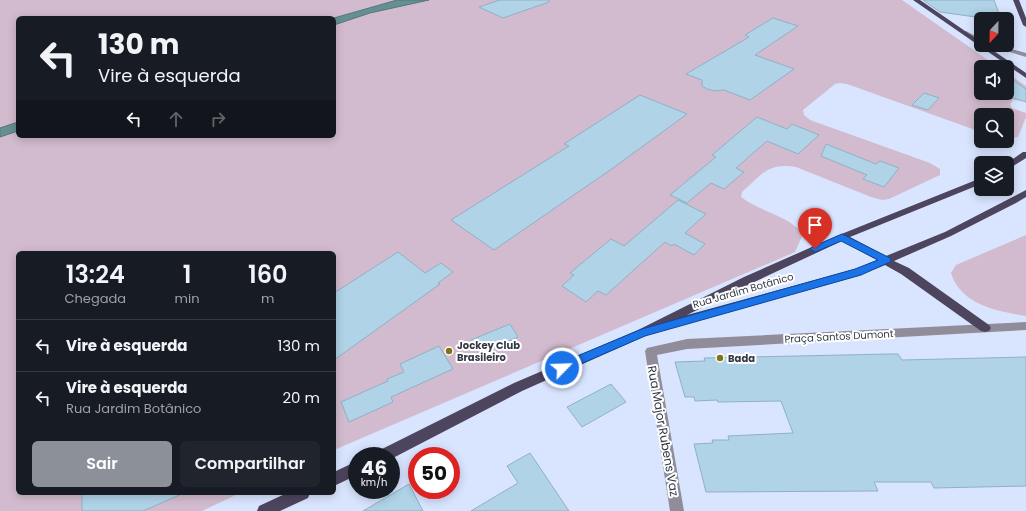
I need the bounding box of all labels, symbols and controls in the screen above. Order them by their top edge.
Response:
north arrow [974,12,1014,52]
map controls [974,12,1014,196]
text: 130 m [98,25,179,64]
icon: left [32,32,84,84]
button: sound [974,60,1014,100]
text: Vire à esquerda [98,63,241,88]
icon: left [123,108,145,130]
icon: ahead [165,108,187,130]
icon: right [207,108,229,130]
button: search [974,108,1014,148]
button: layers [974,156,1014,196]
pin [798,208,832,249]
icon: arrive [804,214,826,236]
text: 13:24 [66,258,125,291]
text: 1 [183,258,191,291]
text: 160 [248,258,288,291]
street label: Rua Jardim Botânico [691,269,795,312]
text: Chegada [64,289,126,308]
text: min [175,289,199,308]
text: m [261,289,274,308]
street label: Praça Santos Dumont [784,326,894,347]
icon: left [32,335,54,357]
text: Vire à esquerda [66,335,188,356]
text: 130 m [277,335,320,356]
place label: Jockey Club Brasileiro [457,338,520,365]
marker: Jockey Club Brasileiro [444,346,454,356]
position arrow [541,347,583,389]
place label: Bada [728,351,755,366]
marker: Bada [715,353,725,363]
street label: Rua Major Rubens Vaz [644,364,683,498]
text: Vire à esquerda [66,377,188,398]
icon: left [32,387,54,409]
text: 20 m [282,387,320,408]
text: Rua Jardim Botânico [66,399,201,418]
button: Sair [32,441,172,487]
button: Compartilhar [180,441,320,487]
speed limit sign: 50 [408,447,460,499]
text: 46 [361,454,387,482]
text: km/h [361,475,387,490]

